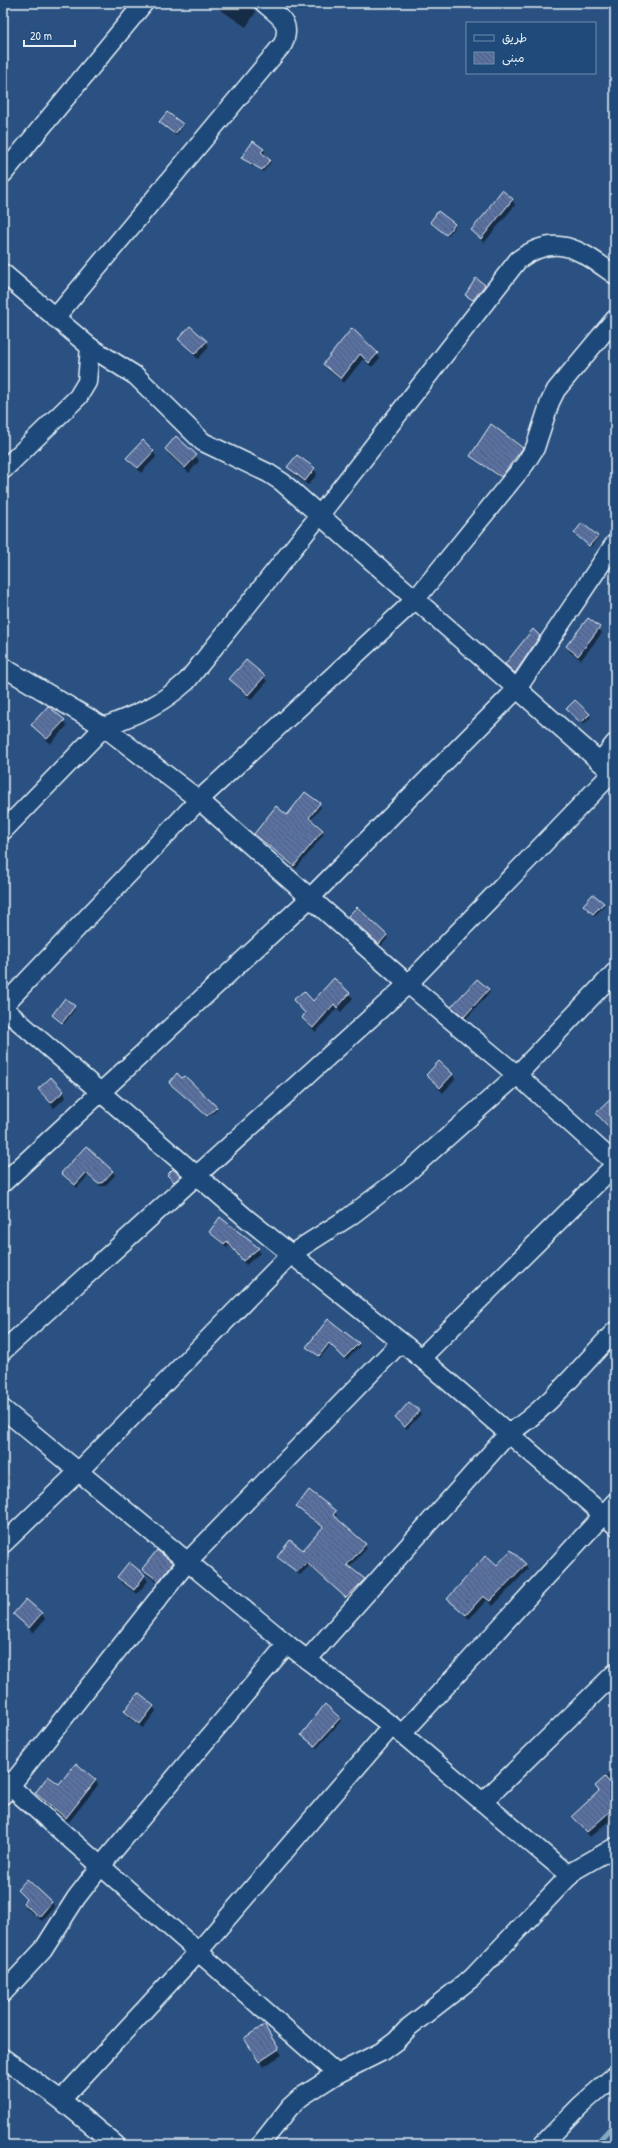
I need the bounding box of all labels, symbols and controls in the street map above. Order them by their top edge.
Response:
scale bar [24,22,75,48]
legend [466,22,596,74]
text: 20 m [30,27,52,44]
text: طريق [502,29,527,46]
text: مبنى [502,49,525,66]

